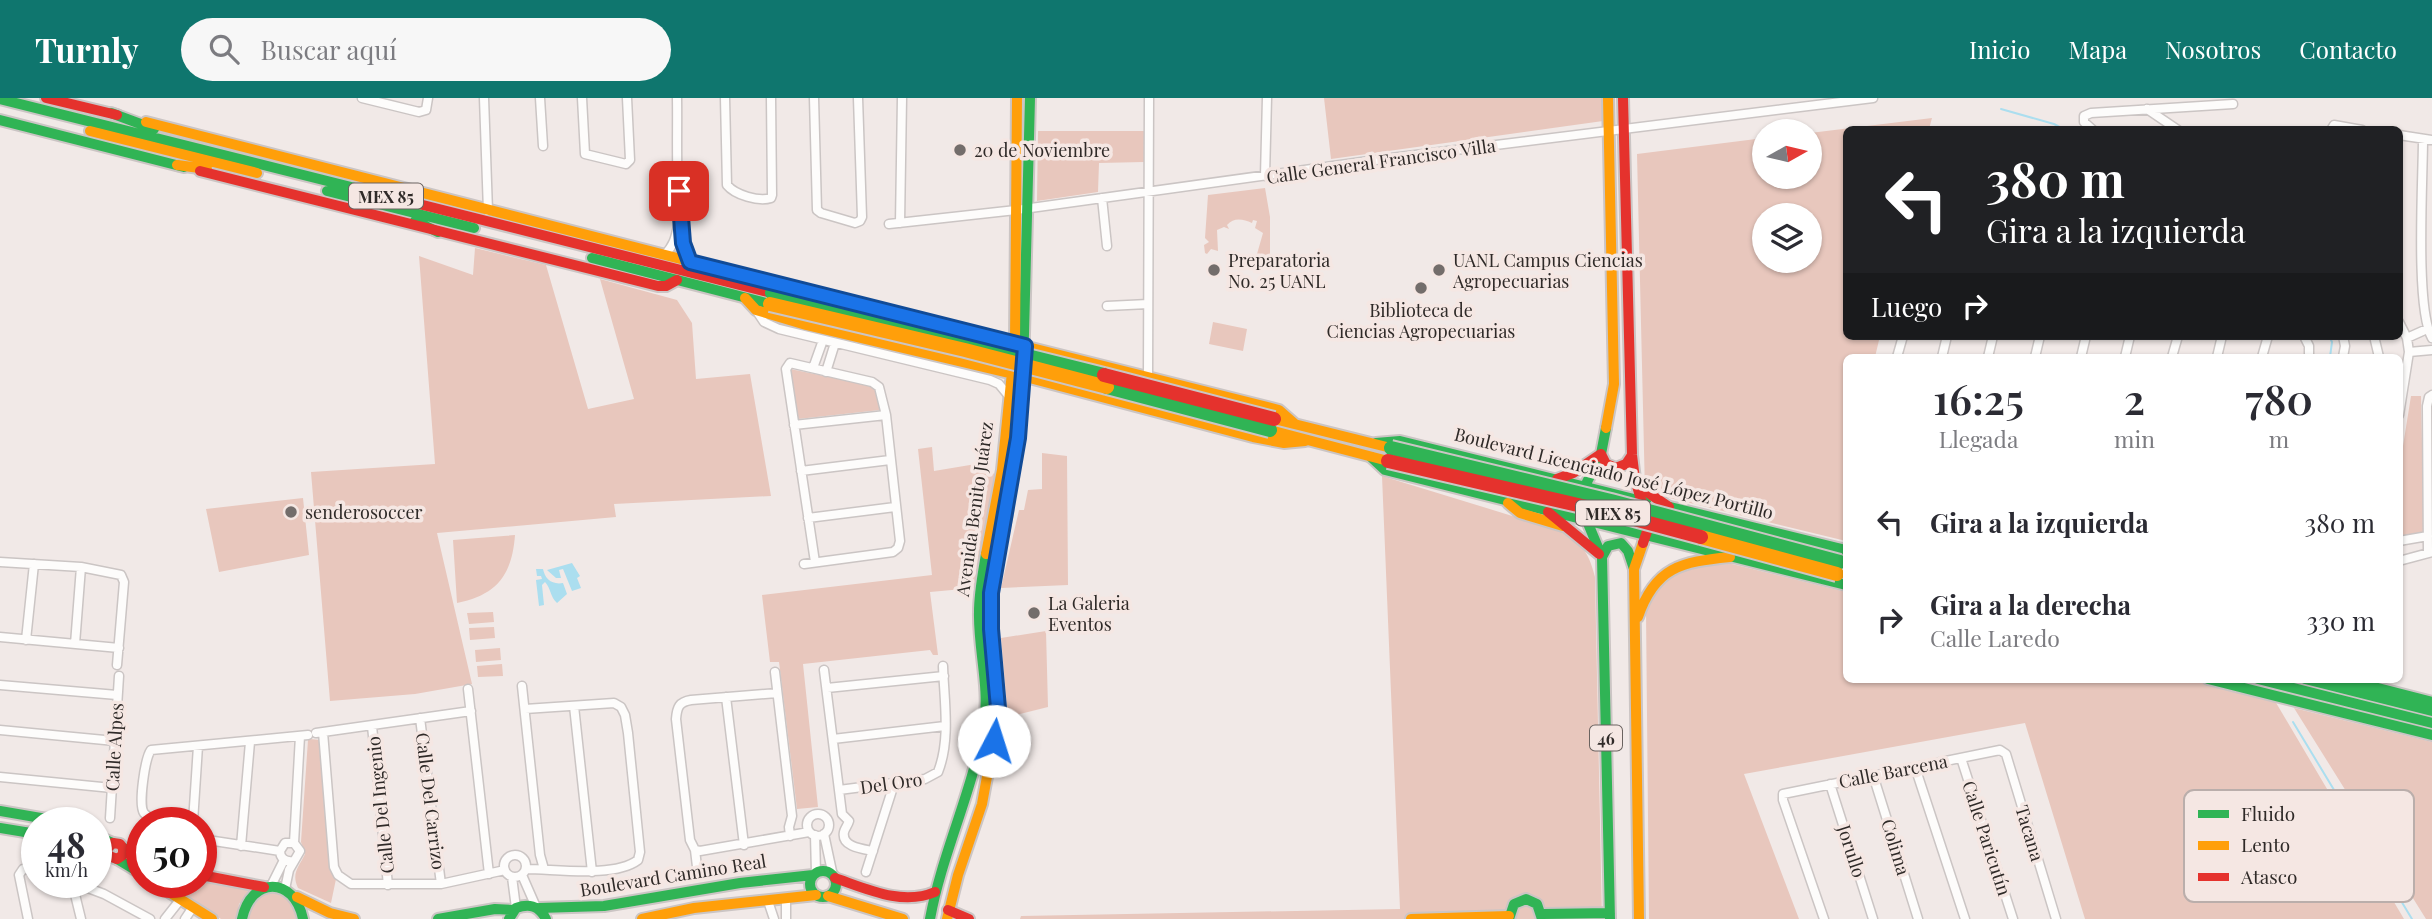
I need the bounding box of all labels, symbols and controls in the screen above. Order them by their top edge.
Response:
search box [181,18,671,81]
text: Turnly [35,27,139,71]
icon: search [205,30,243,68]
text: Buscar aquí [261,32,397,67]
text: Inicio [1969,33,2030,65]
text: Mapa [2068,33,2127,65]
text: Nosotros [2165,33,2261,65]
text: Contacto [2299,33,2397,65]
north arrow [1752,119,1822,189]
map controls [1752,119,1822,273]
street label: Calle General Francisco Villa [1265,133,1497,189]
place label: 20 de Noviembre [974,138,1110,162]
marker: 20 de Noviembre [952,142,968,158]
text: 380 m [1986,145,2125,210]
icon: left [1871,154,1962,245]
pin [649,161,709,221]
icon: arrive [660,172,698,210]
road number: MEX 85 [349,184,423,208]
button: layers [1752,203,1822,273]
text: Gira a la izquierda [1986,208,2246,251]
place label: Preparatoria No. 25 UANL [1228,248,1330,293]
place label: UANL Campus Ciencias Agropecuarias [1452,248,1643,293]
marker: Preparatoria No. 25 UANL [1206,262,1222,278]
marker: UANL Campus Ciencias Agropecuarias [1431,262,1447,278]
marker: Biblioteca de Ciencias Agropecuarias [1413,280,1429,296]
icon: right [1956,287,1994,325]
text: Luego [1871,289,1942,324]
place label: Biblioteca de Ciencias Agropecuarias [1327,298,1515,343]
text: 16:25 [1933,370,2024,426]
text: 2 [2124,370,2145,426]
text: 780 [2245,370,2313,426]
street label: Avenida Benito Juárez [950,420,998,599]
street label: Boulevard Licenciado José López Portillo [1452,422,1776,524]
text: Llegada [1939,423,2018,454]
text: min [2114,423,2155,454]
text: m [2269,423,2289,454]
place label: senderosoccer [305,500,423,524]
road number: MEX 85 [1576,500,1650,526]
icon: left [1871,503,1909,541]
marker: senderosoccer [283,504,299,520]
text: Gira a la izquierda [1930,505,2149,540]
text: 380 m [2305,505,2375,540]
text: Gira a la derecha [1930,587,2131,622]
place label: La Galeria Eventos [1048,591,1130,636]
icon: right [1871,601,1909,639]
text: 330 m [2306,603,2375,638]
marker: La Galeria Eventos [1026,605,1042,621]
text: Calle Laredo [1930,622,2060,653]
street label: Calle Alpes [100,702,128,792]
position arrow [957,704,1031,778]
road number: 46 [1590,726,1622,750]
street label: Calle Del Carrizo [411,731,451,871]
street label: Calle Del Ingenio [361,735,399,875]
street label: Calle Barcena [1836,749,1950,793]
street label: Del Oro [858,767,924,799]
street label: Calle Paricutín [1957,778,2017,899]
legend [2184,790,2414,902]
text: Fluido [2241,800,2295,826]
street label: Tacana [2010,802,2050,864]
speed limit sign: 50 [126,807,217,898]
street label: Colima [1876,816,1916,878]
text: 48 [47,820,86,867]
street label: Jorullo [1832,821,1872,880]
text: Lento [2241,831,2290,857]
street label: Boulevard Camino Real [578,848,768,902]
text: km/h [45,858,88,882]
text: Atasco [2240,863,2297,889]

